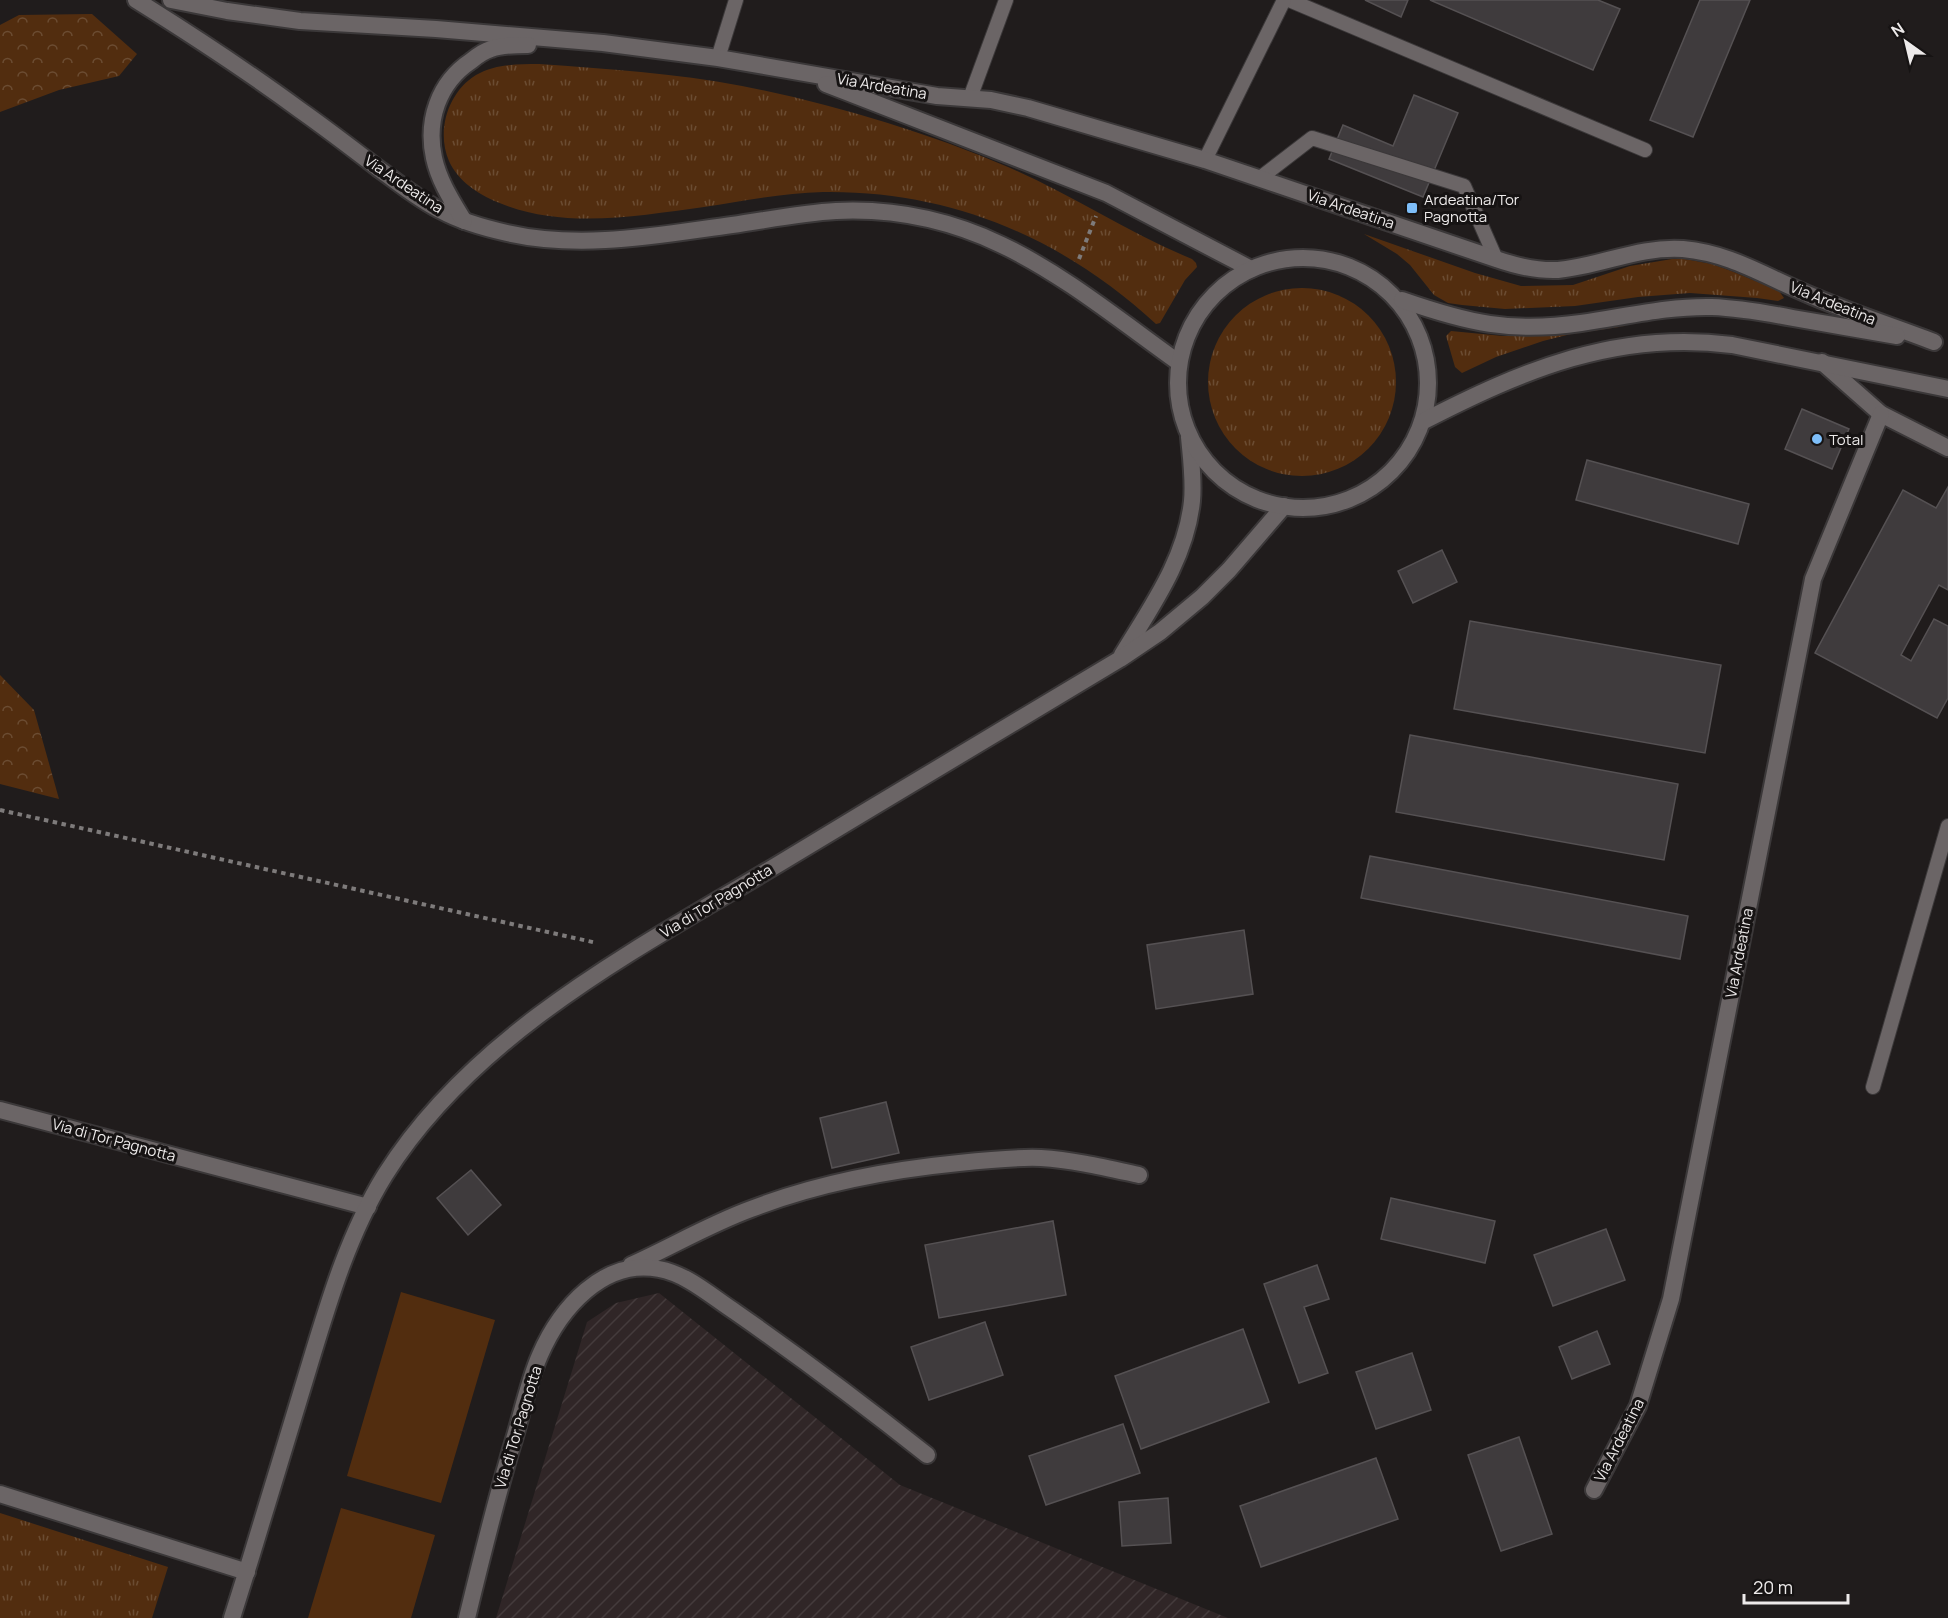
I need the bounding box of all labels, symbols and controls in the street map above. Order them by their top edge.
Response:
north arrow [1876,12,1936,72]
text: N [1887,17,1909,42]
street label: Via Ardeatina [835,68,929,104]
street label: Via Ardeatina [360,150,448,218]
street label: Via Ardeatina [1305,184,1397,234]
place label: Ardeatina/Tor Pagnotta [1424,189,1520,227]
marker: Ardeatina/Tor Pagnotta [1405,201,1419,215]
street label: Via Ardeatina [1787,276,1879,330]
place label: Total [1829,429,1863,450]
marker: Total [1810,432,1824,446]
street label: Via di Tor Pagnotta [656,859,776,943]
street label: Via Ardeatina [1720,906,1758,1000]
street label: Via di Tor Pagnotta [50,1113,178,1167]
street label: Via di Tor Pagnotta [489,1363,547,1491]
street label: Via Ardeatina [1589,1395,1649,1485]
scale bar [1744,1567,1848,1605]
text: 20 m [1753,1575,1793,1599]

